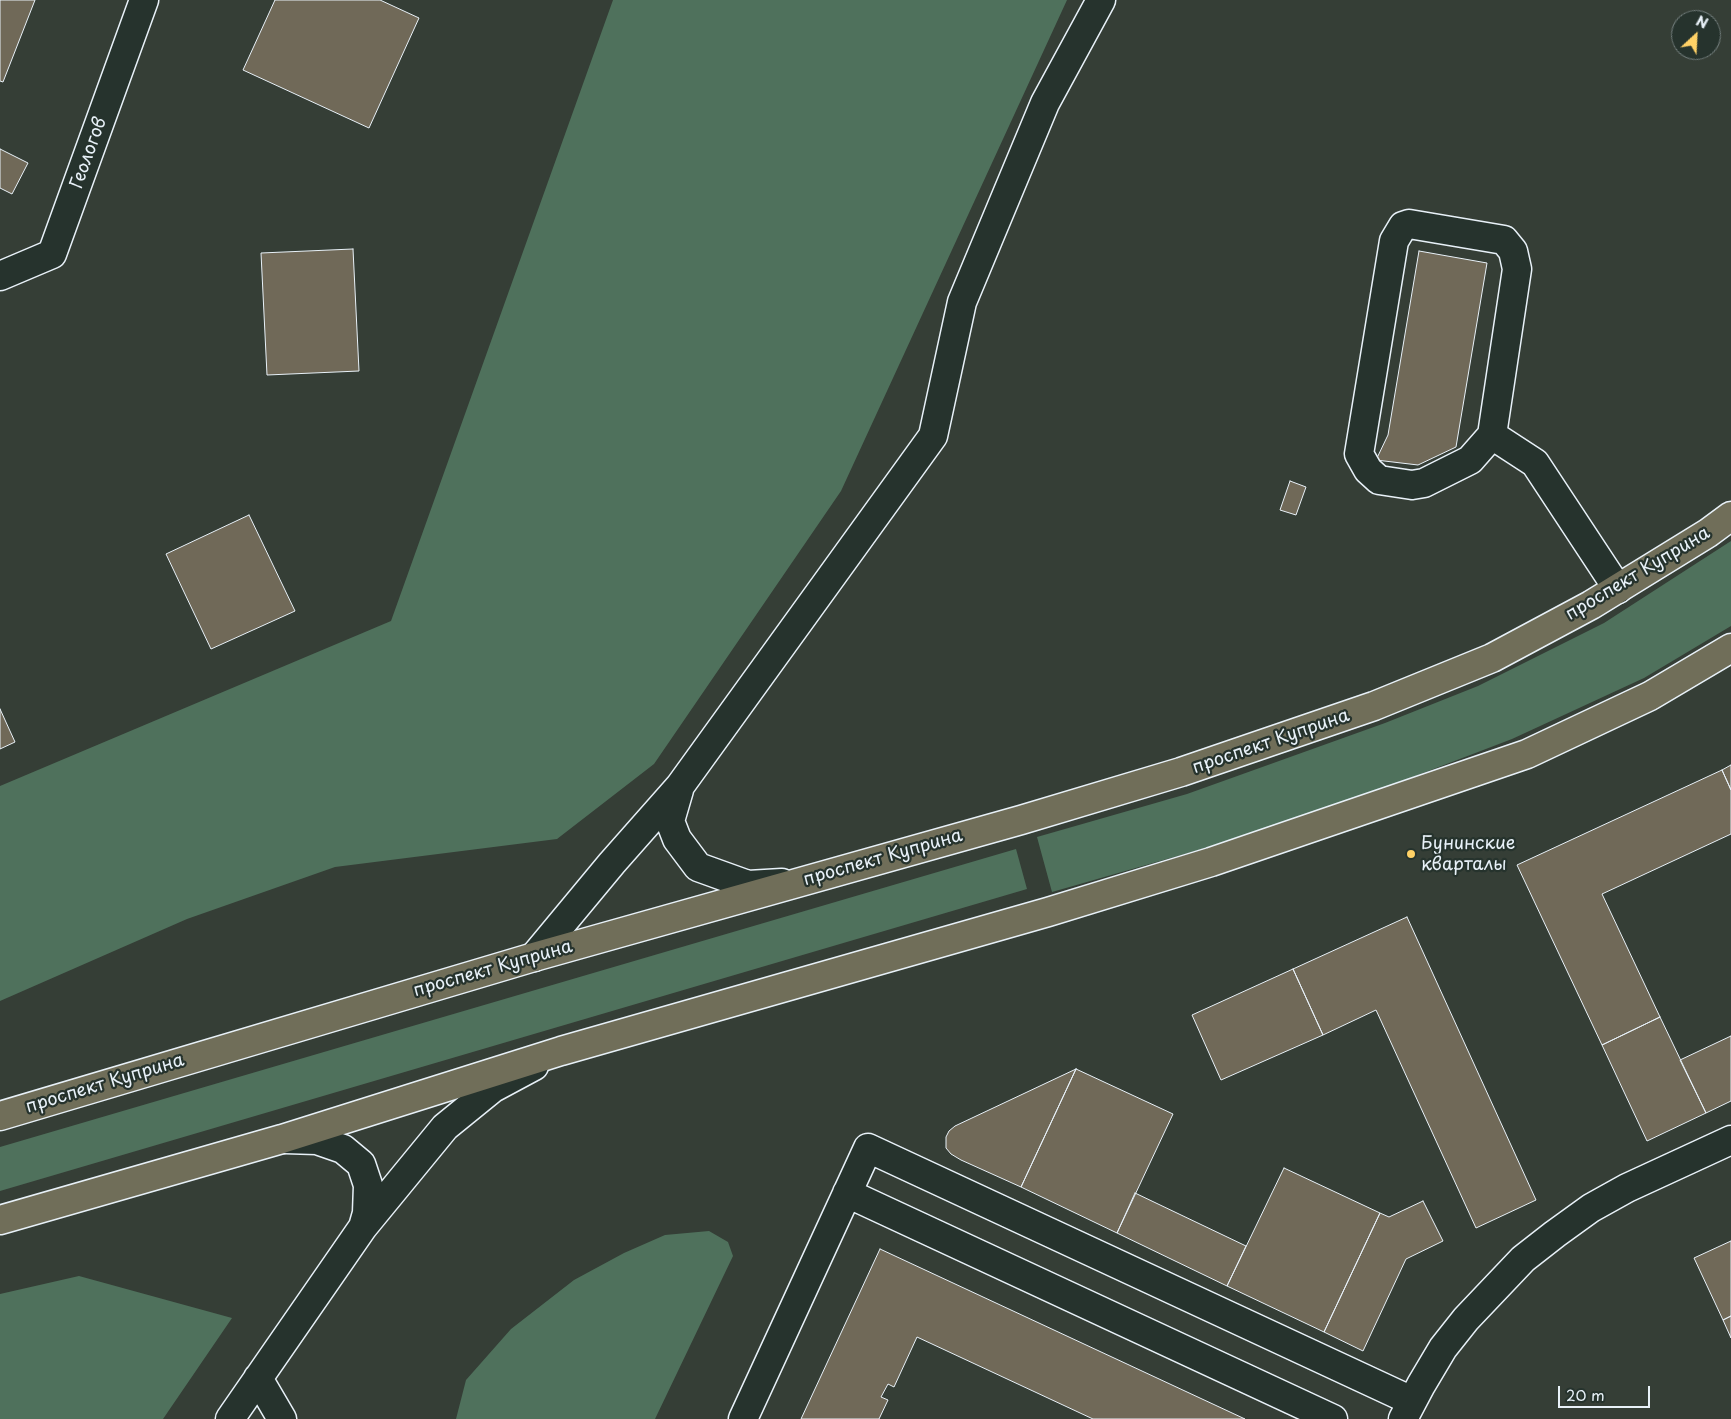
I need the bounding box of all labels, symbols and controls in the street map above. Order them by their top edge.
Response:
north arrow [1671,10,1721,60]
text: N [1693,10,1712,34]
street label: Геологов [66,114,112,192]
street label: проспект Куприна [1562,522,1714,626]
street label: проспект Куприна [1190,705,1352,779]
street label: проспект Куприна [801,825,965,891]
place label: Бунинские кварталы [1421,833,1515,876]
marker: Бунинские кварталы [1405,848,1417,860]
street label: проспект Куприна [411,936,575,1002]
street label: проспект Куприна [23,1050,187,1118]
scale bar [1561,1376,1654,1408]
text: 20 m [1566,1383,1605,1406]

